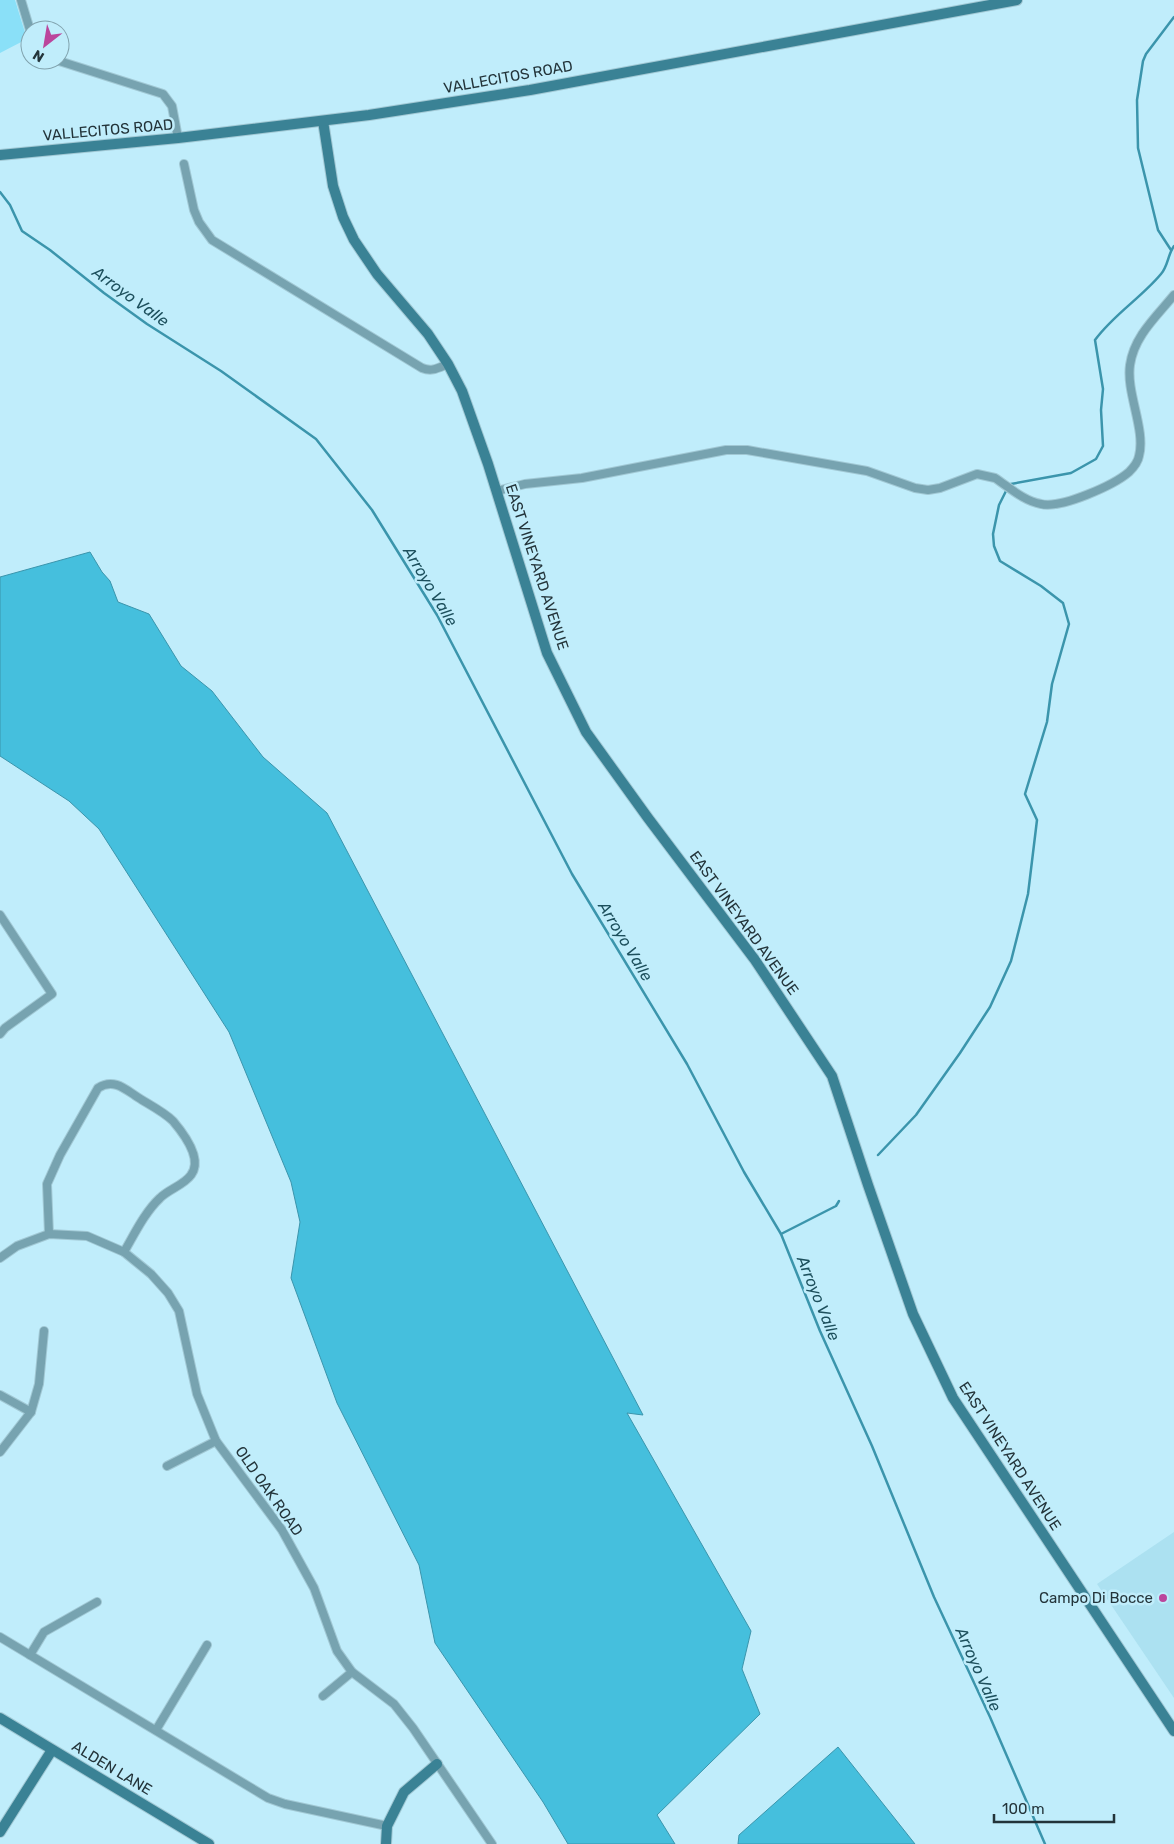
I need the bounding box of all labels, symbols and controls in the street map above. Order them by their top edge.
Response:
north arrow [20,20,70,70]
text: N [30,46,47,66]
street label: VALLECITOS ROAD [442,57,574,97]
street label: VALLECITOS ROAD [42,115,174,145]
water label: Arroyo Valle [88,262,173,330]
street label: EAST VINEYARD AVENUE [502,482,572,652]
water label: Arroyo Valle [399,542,462,630]
street label: EAST VINEYARD AVENUE [686,847,802,999]
water label: Arroyo Valle [594,897,657,985]
water label: Arroyo Valle [793,1252,844,1343]
street label: EAST VINEYARD AVENUE [955,1378,1065,1534]
street label: OLD OAK ROAD [231,1443,307,1539]
place label: Campo Di Bocce [1039,1589,1153,1607]
marker: Campo Di Bocce [1157,1592,1169,1604]
water label: Arroyo Valle [951,1624,1005,1714]
street label: ALDEN LANE [69,1737,155,1799]
scale bar [994,1792,1114,1824]
text: 100 m [1002,1800,1044,1818]

